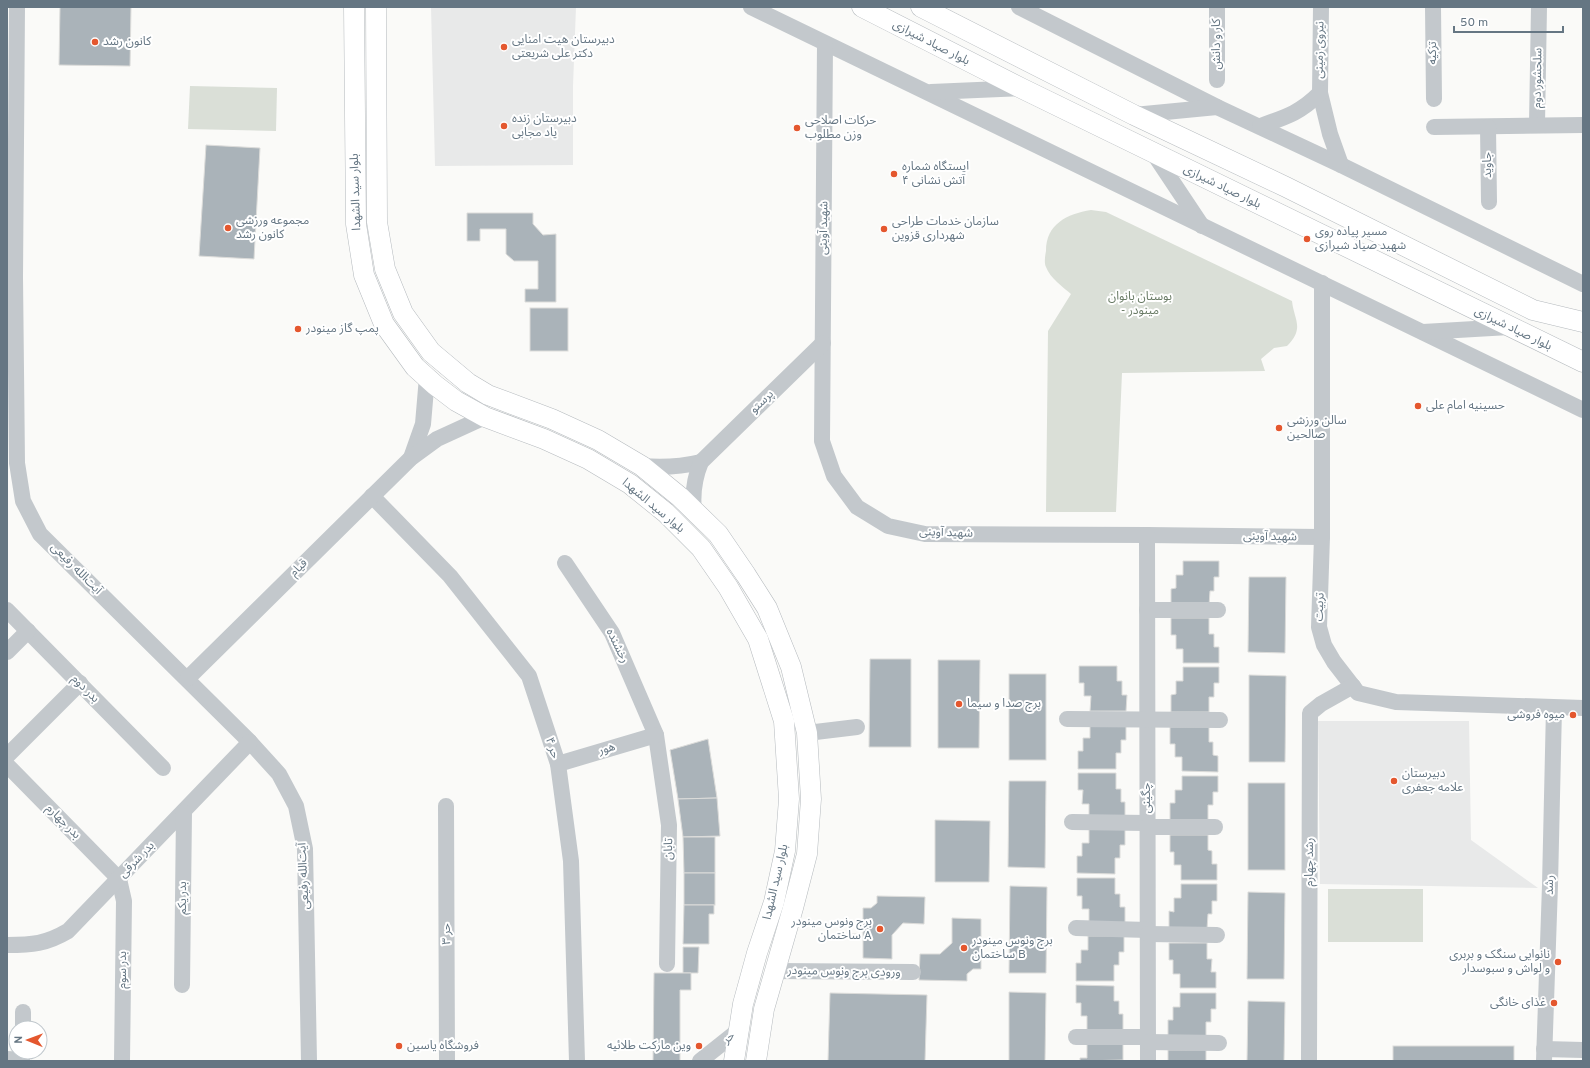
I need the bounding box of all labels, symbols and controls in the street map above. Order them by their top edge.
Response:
scale bar [1454,8,1563,34]
text: 50 m [1460,15,1488,31]
street label: بلوار صیاد شیرازی [890,17,972,69]
street label: کار و دانش [1209,18,1225,69]
street label: نیروی زمینی [1312,21,1328,79]
place label: دبیرستان هیت امنایی دکتر علی شریعتی [512,32,615,62]
place label: کانون رشد [103,34,152,50]
marker: کانون رشد [90,37,100,47]
street label: تزکیه [1425,41,1441,65]
marker: دبیرستان هیت امنایی دکتر علی شریعتی [499,42,509,52]
street label: سلحشور دوم [1529,48,1547,108]
place label: دبیرستان زنده یاد مجابی [512,111,577,141]
place label: حرکات اصلاحی وزن مطلوب [805,113,876,143]
marker: دبیرستان زنده یاد مجابی [499,121,509,131]
marker: حرکات اصلاحی وزن مطلوب [792,123,802,133]
street label: جاوید [1480,152,1496,178]
street label: بلوار سید الشهدا [347,153,365,231]
place label: ایستگاه شماره ۴ آتش نشانی [902,159,969,189]
street label: بلوار صیاد شیرازی [1180,161,1264,213]
marker: ایستگاه شماره ۴ آتش نشانی [889,169,899,179]
street label: شهید آوینی [816,201,832,255]
place label: مجموعه ورزشی کانون رشد [236,213,309,243]
place label: سازمان خدمات طراحی شهرداری قزوین [892,214,999,244]
marker: مجموعه ورزشی کانون رشد [223,223,233,233]
marker: سازمان خدمات طراحی شهرداری قزوین [879,224,889,234]
place label: مسیر پیاده روی شهید صیاد شیرازی [1315,224,1406,254]
marker: مسیر پیاده روی شهید صیاد شیرازی [1302,234,1312,244]
park label: بوستان بانوان - مینودر [1108,289,1172,319]
street label: بلوار صیاد شیرازی [1471,303,1555,355]
place label: پمپ گاز مینودر [305,321,379,337]
marker: پمپ گاز مینودر [293,324,303,334]
street label: پرستو [747,387,777,417]
place label: حسینیه امام علی [1426,398,1505,414]
marker: حسینیه امام علی [1413,401,1423,411]
place label: سالن ورزشی صالحین [1287,413,1347,443]
marker: سالن ورزشی صالحین [1274,423,1284,433]
street label: بلوار سید الشهدا [618,475,688,537]
street label: شهید آوینی [919,524,973,542]
street label: شهید آوینی [1243,529,1297,545]
street label: آیت‌الله رفیعی [47,540,106,599]
street label: قیام [287,556,311,580]
street label: تربیت [1312,592,1329,622]
street label: رخشنده [602,626,632,666]
street label: بدر دوم [67,671,103,707]
place label: برج صدا و سیما [967,696,1041,712]
marker: برج صدا و سیما [954,699,964,709]
place label: میوه فروشی [1507,707,1565,723]
marker: میوه فروشی [1568,710,1578,720]
street label: حر ۴ [541,735,563,761]
street label: هور [596,739,617,759]
place label: دبیرستان علامه جعفری [1402,766,1463,796]
marker: دبیرستان علامه جعفری [1389,776,1399,786]
street label: چگینی [1139,783,1155,813]
street label: بدر چهارم [42,801,84,843]
street label: تابان [661,837,677,860]
street label: رشد چهارم [1302,837,1318,887]
street label: بدر شرقی [116,838,158,882]
street label: آیت‌الله رفیعی [294,842,314,910]
street label: بلوار سید الشهدا [760,843,792,921]
street label: رشد [1542,875,1558,895]
street label: بدر یکم [175,881,191,915]
place label: برج ونوس مینودر ساختمان A [790,914,872,944]
street label: حر ۳ [439,923,455,945]
marker: برج ونوس مینودر ساختمان A [875,924,885,934]
place label: برج ونوس مینودر ساختمان B [971,933,1053,963]
marker: برج ونوس مینودر ساختمان B [959,943,969,953]
place label: نانوایی سنگک و بربری و لواش و سبوسدار [1449,947,1550,977]
street label: بدر سوم [115,951,131,989]
marker: نانوایی سنگک و بربری و لواش و سبوسدار [1553,957,1563,967]
street label: ورودی برج ونوس مینودر [786,963,901,981]
place label: غذای خانگی [1490,995,1546,1011]
marker: غذای خانگی [1549,998,1559,1008]
north arrow [8,1020,48,1060]
street label: حر [719,1028,739,1049]
text: N [12,1036,26,1044]
place label: فروشگاه یاسین [407,1038,479,1054]
place label: وین مارکت طلائیه [607,1038,691,1054]
marker: فروشگاه یاسین [394,1041,404,1051]
marker: وین مارکت طلائیه [694,1041,704,1051]

